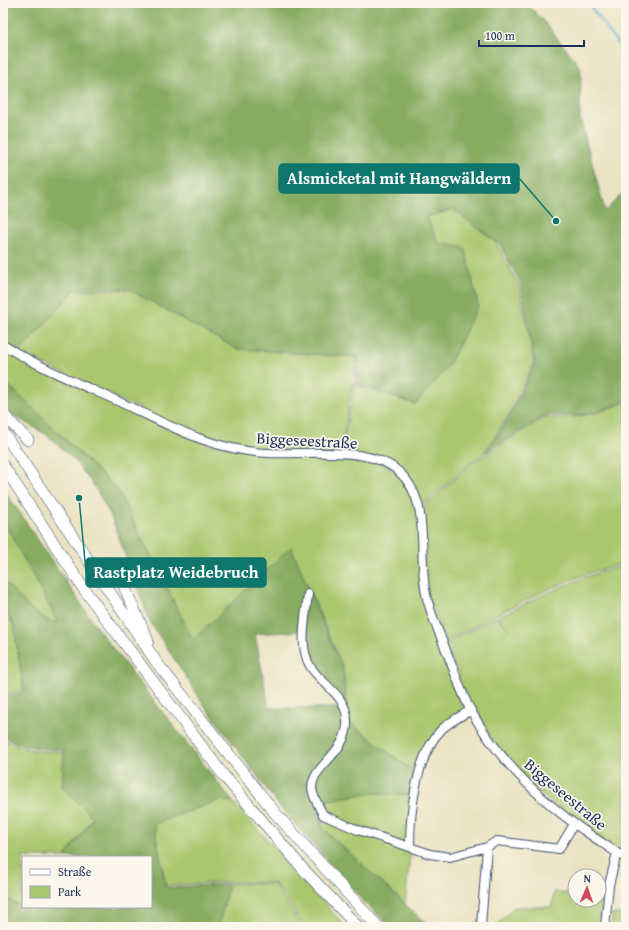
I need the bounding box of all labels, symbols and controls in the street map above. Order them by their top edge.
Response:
scale bar [479,22,584,48]
text: 100 m [485,27,515,44]
callout: Alsmicketal mit Hangwäldern [279,164,519,193]
text: Alsmicketal mit Hangwäldern [287,165,511,190]
street label: Biggeseestraße [256,425,358,455]
callout: Rastplatz Weidebruch [86,558,266,587]
text: Rastplatz Weidebruch [94,559,258,584]
street label: Biggeseestraße [520,752,612,836]
legend [22,856,152,908]
text: Straße [58,863,92,880]
north arrow [567,868,607,908]
text: N [583,870,592,886]
text: Park [58,883,82,900]

